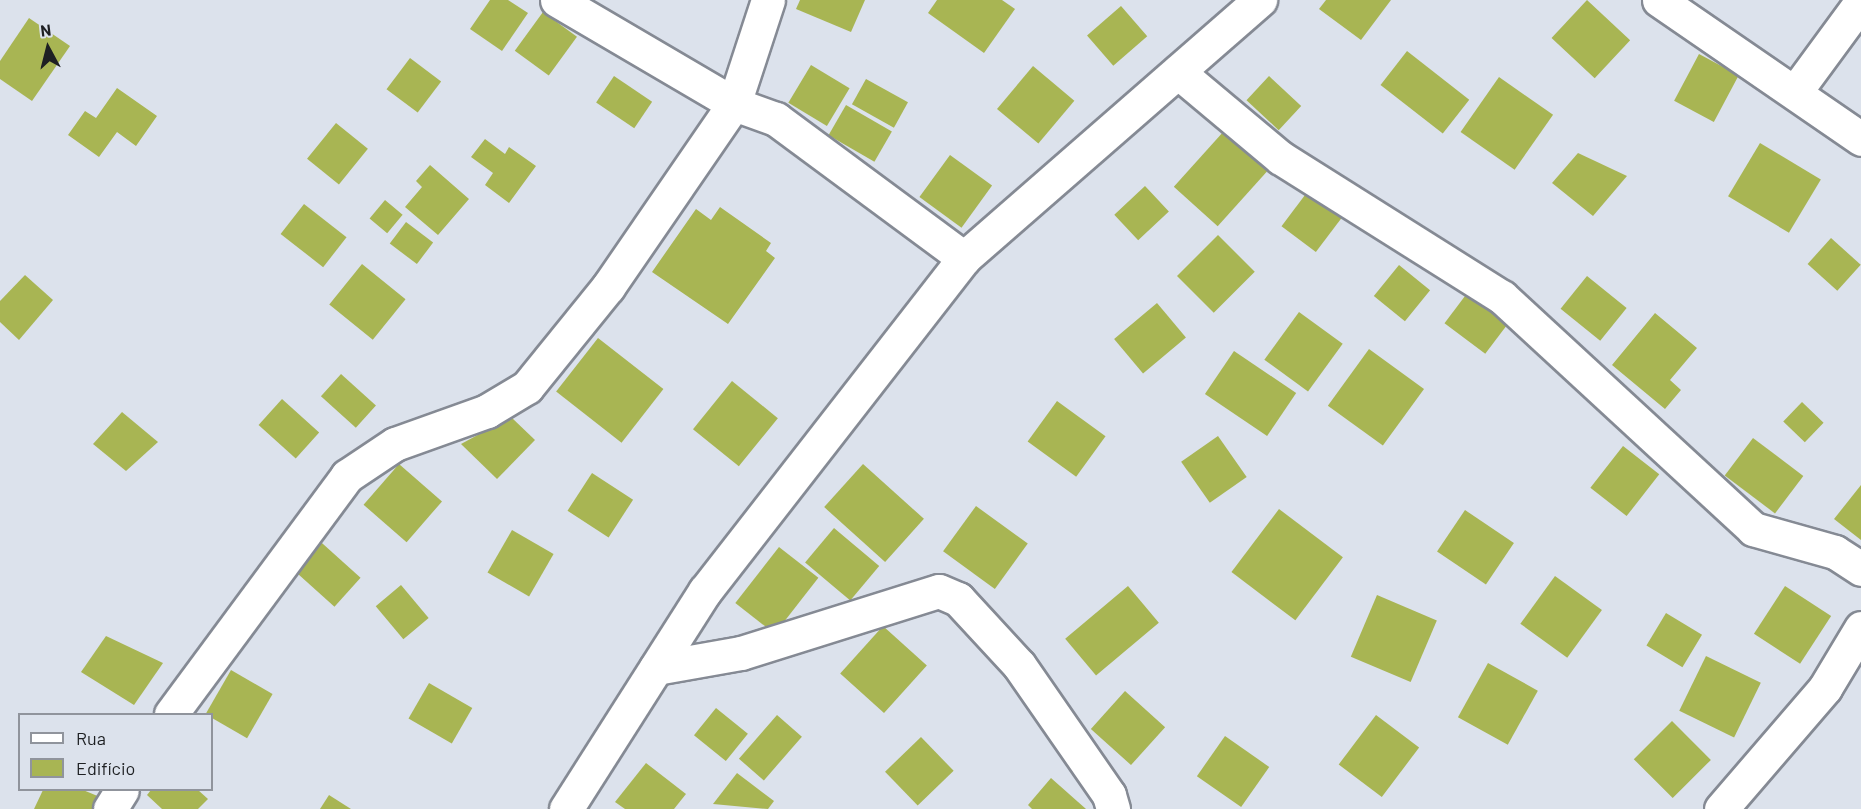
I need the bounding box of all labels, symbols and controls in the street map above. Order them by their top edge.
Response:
north arrow [18,18,78,78]
text: N [39,20,52,40]
legend [18,713,213,791]
text: Rua [76,727,106,749]
text: Edifício [76,757,135,779]

